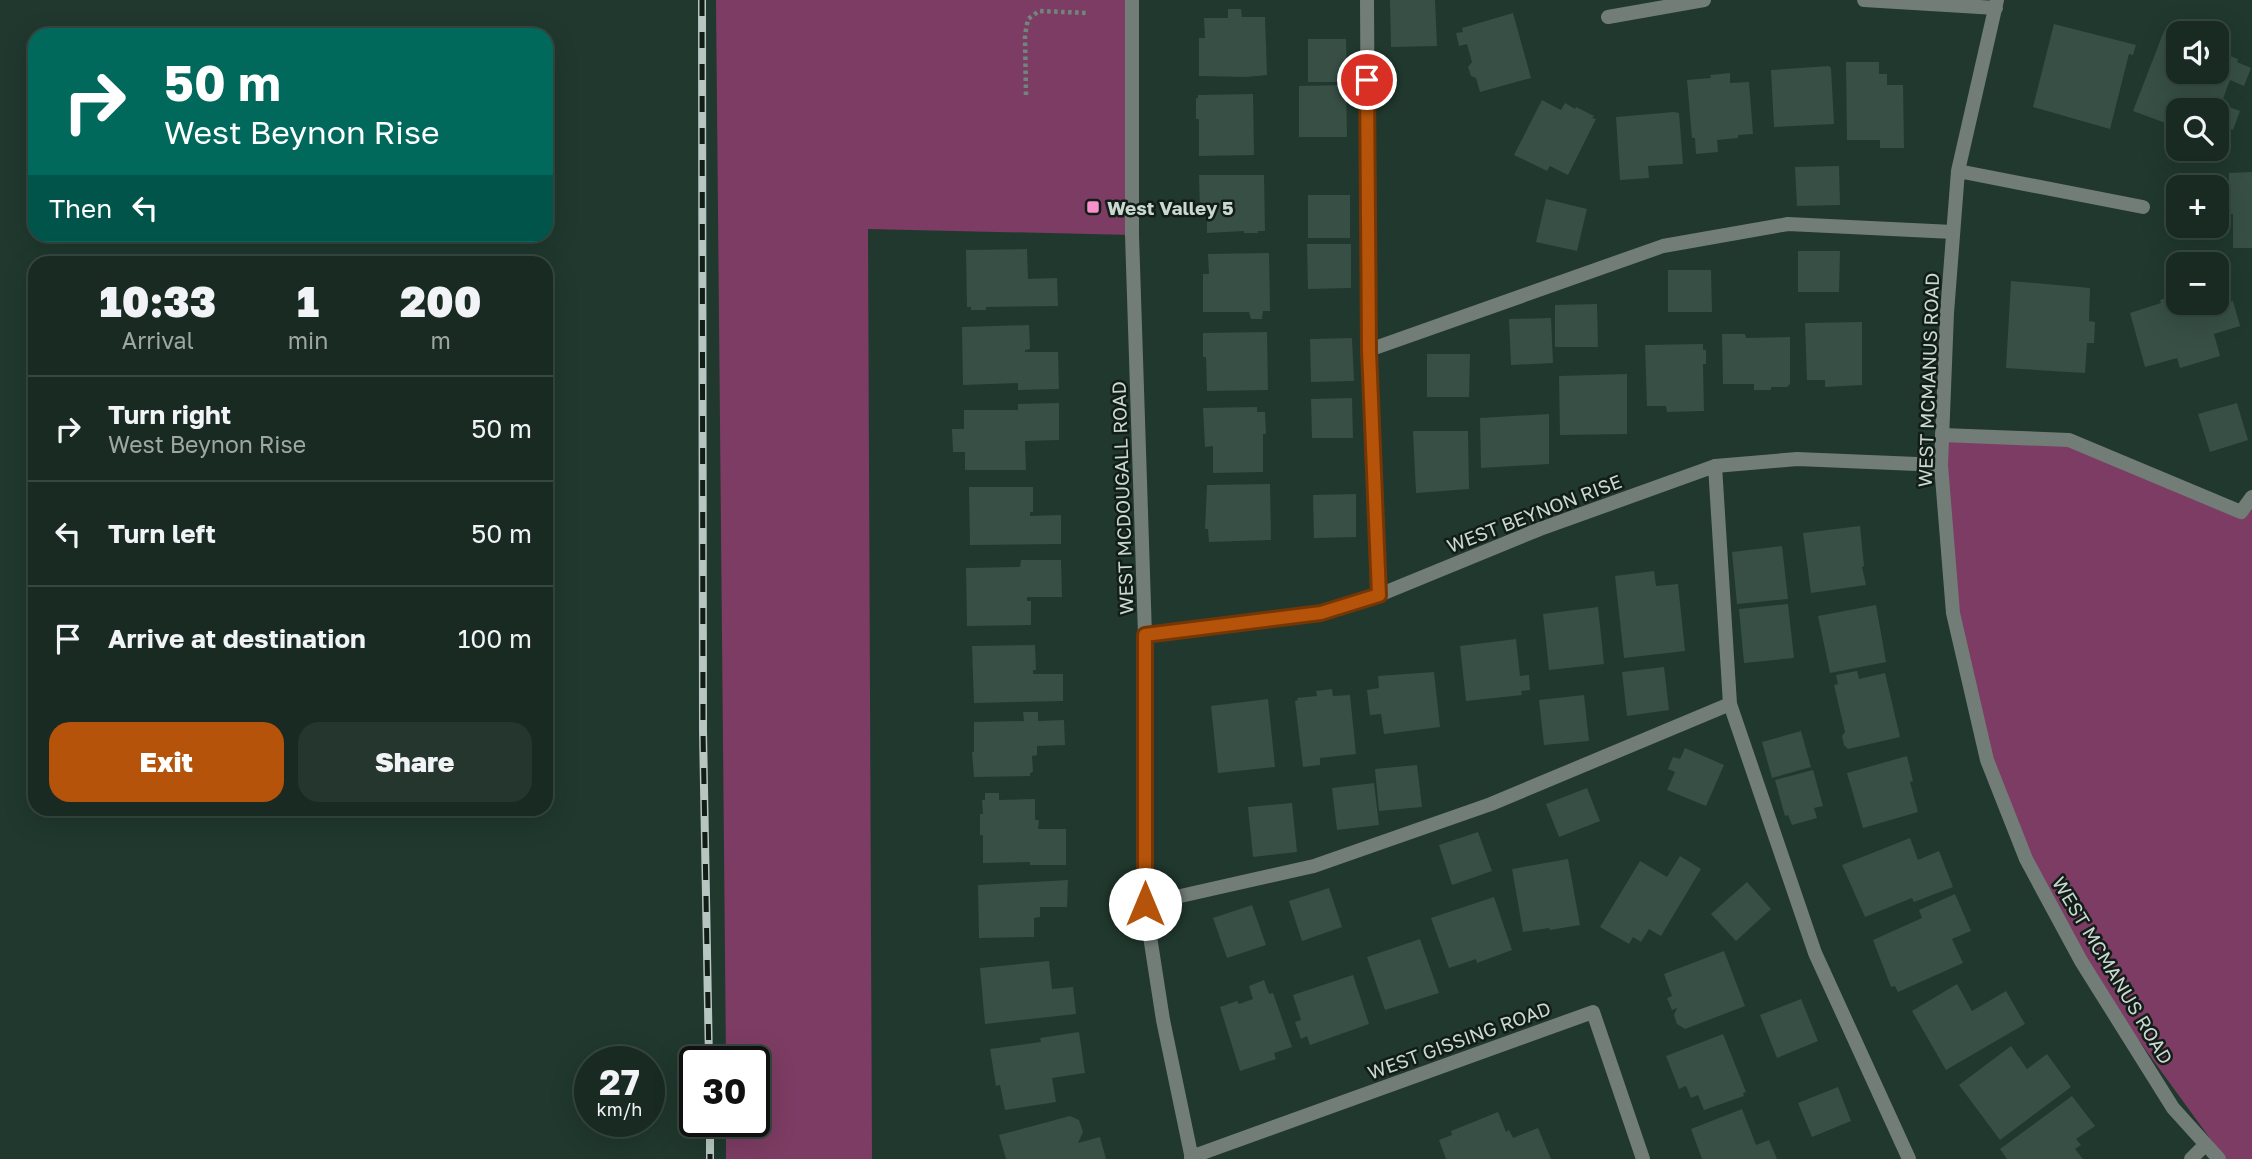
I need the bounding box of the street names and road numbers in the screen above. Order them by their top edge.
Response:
street label: WEST MCMANUS ROAD [1913,272,1943,488]
street label: WEST MCDOUGALL ROAD [1106,381,1138,615]
street label: WEST BEYNON RISE [1443,469,1625,557]
street label: WEST MCMANUS ROAD [2048,872,2178,1068]
street label: WEST GISSING ROAD [1364,996,1554,1084]

